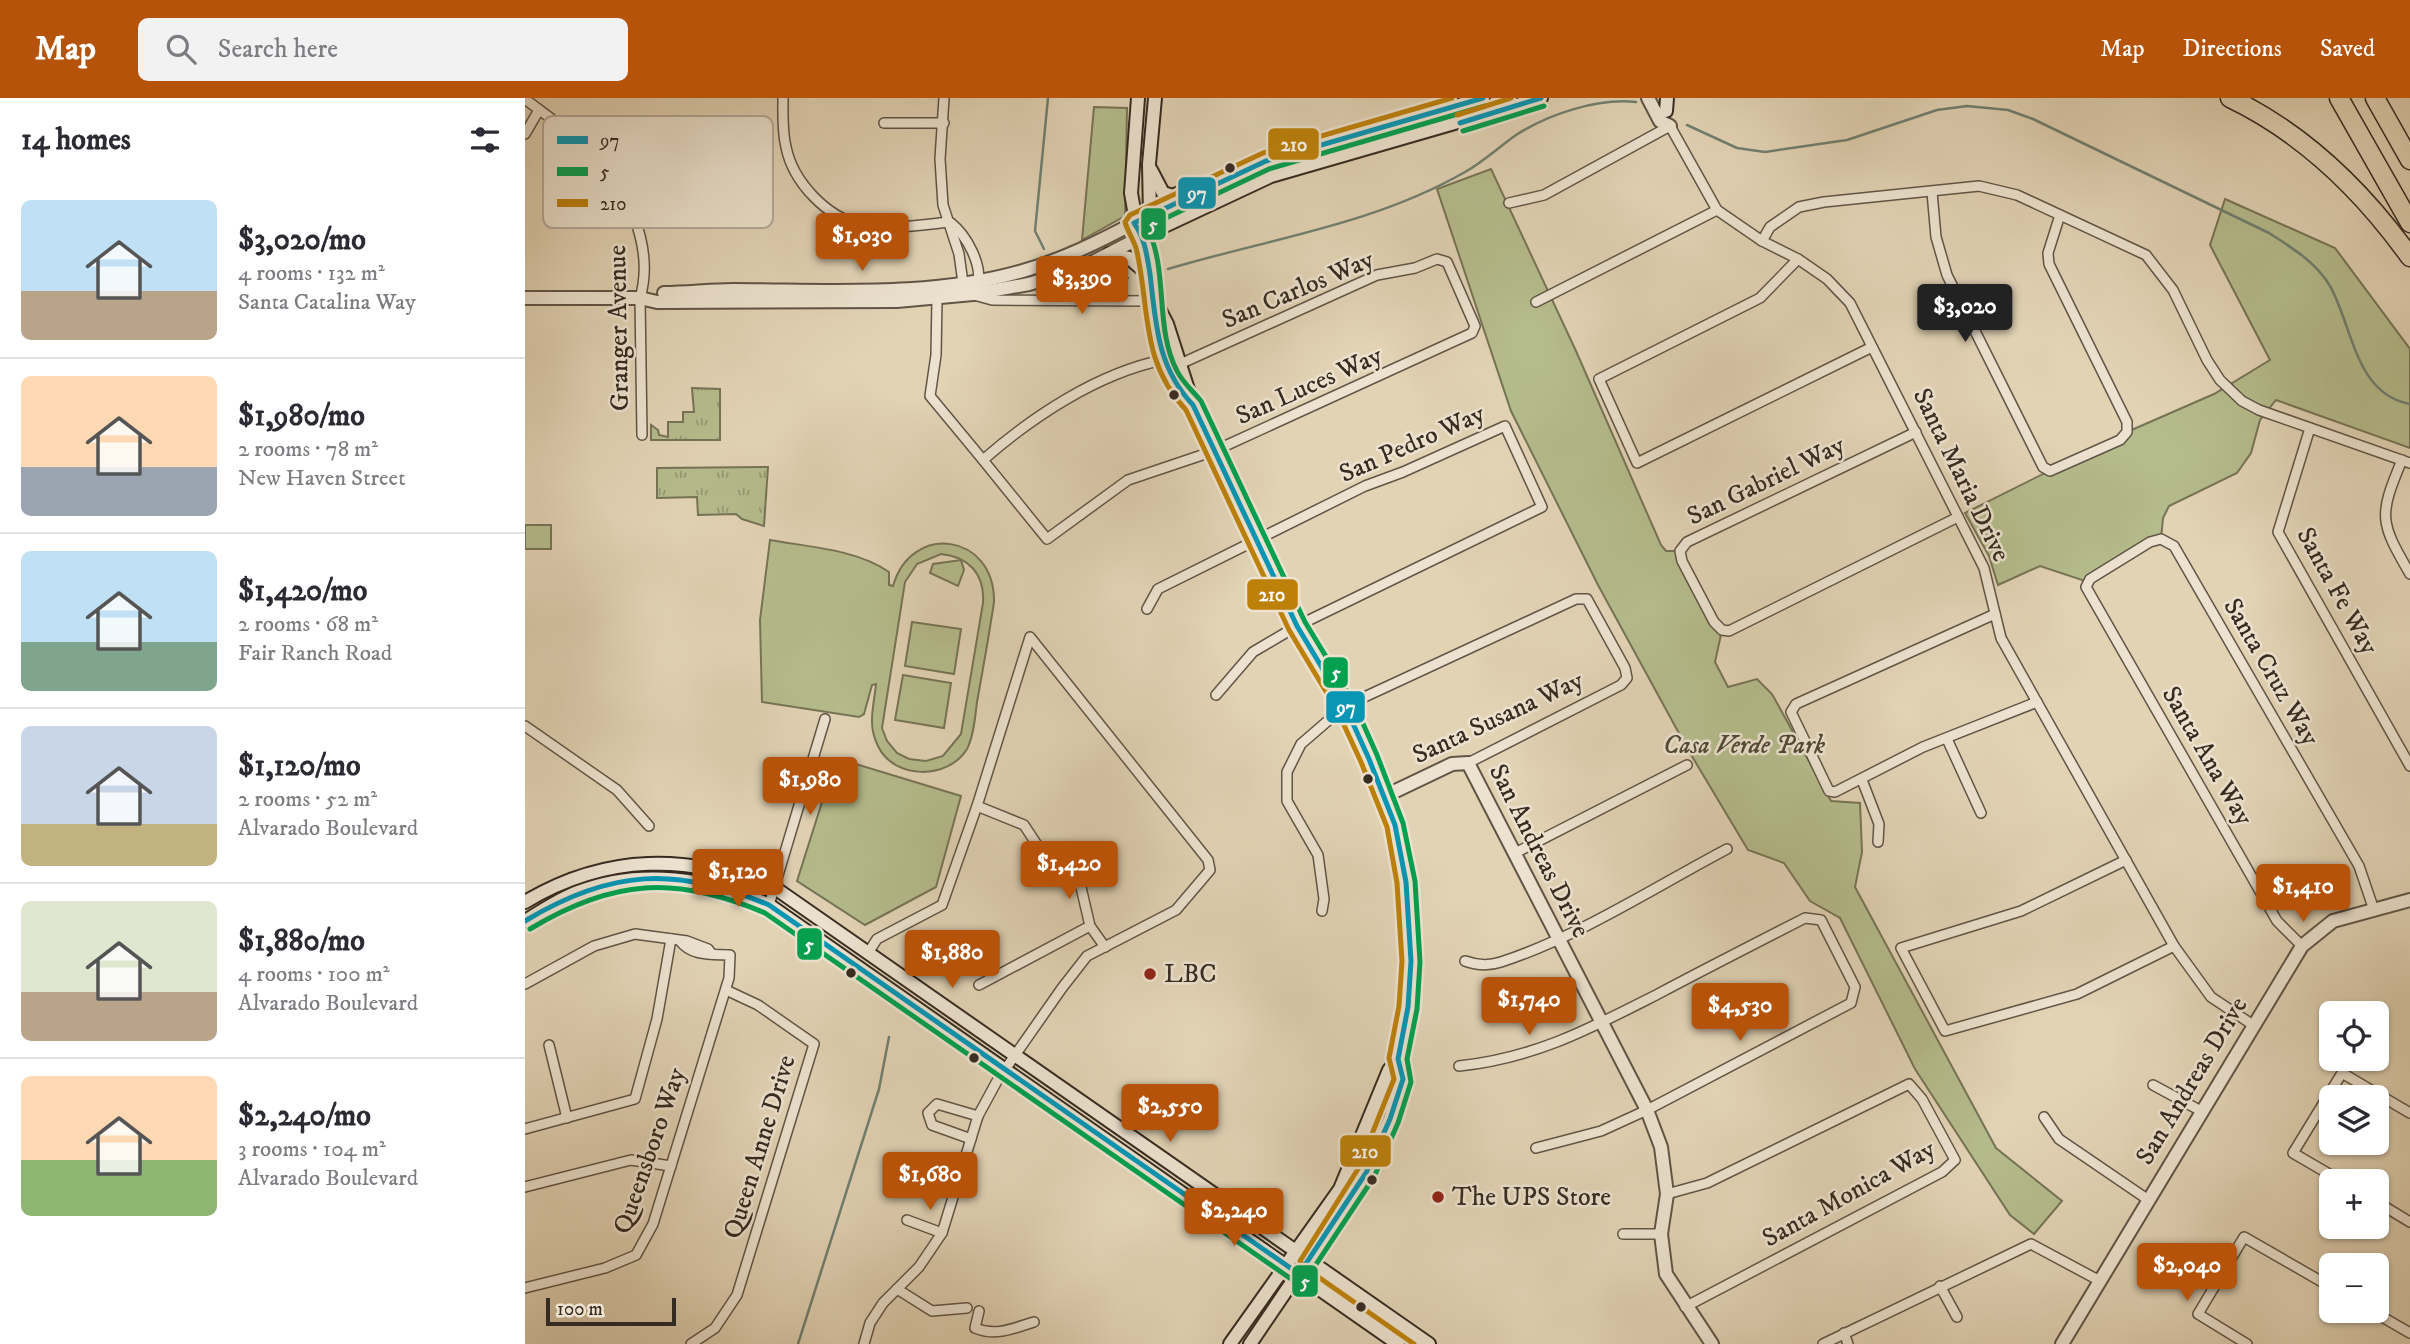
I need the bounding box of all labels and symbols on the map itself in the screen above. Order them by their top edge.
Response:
legend [543,116,773,228]
line badge: 210 [1267,127,1320,161]
text: 97 [599,130,620,153]
text: 210 [1281,134,1307,157]
text: 5 [600,161,610,184]
unlabelled marker [1223,161,1237,175]
line badge: 97 [1177,176,1217,210]
text: 97 [1185,183,1207,206]
text: 210 [600,193,626,216]
line badge: 5 [1140,207,1167,241]
pin: $1,030 [805,214,919,273]
text: 5 [1147,214,1158,237]
street label: San Carlos Way [1217,243,1380,337]
street label: Granger Avenue [601,245,637,411]
pin: $3,390 [1025,256,1139,316]
pin: $3,020 [1908,285,2022,344]
street label: San Luces Way [1231,339,1388,433]
street label: Santa Maria Drive [1905,383,2017,567]
unlabelled marker [1167,388,1181,402]
street label: San Pedro Way [1334,397,1490,491]
street label: San Gabriel Way [1682,428,1851,533]
street label: Santa Fe Way [2289,522,2386,661]
line badge: 210 [1246,578,1299,611]
text: 210 [1259,584,1285,607]
street label: Santa Cruz Way [2216,592,2327,752]
line badge: 5 [1322,656,1349,689]
text: 5 [1330,662,1341,685]
street label: Santa Susana Way [1407,664,1589,772]
street label: Santa Ana Way [2154,680,2260,832]
line badge: 97 [1325,690,1366,724]
text: 97 [1334,697,1356,720]
park label: Casa Verde Park [1663,729,1825,762]
pin: $1,980 [753,758,867,817]
street label: San Andreas Drive [1481,759,1597,943]
unlabelled marker [1361,772,1375,786]
pin: $1,420 [1012,842,1126,901]
pin: $1,120 [681,850,795,909]
pin: $1,410 [2246,864,2360,924]
line badge: 5 [796,927,823,961]
pin: $1,880 [895,930,1009,990]
text: 5 [803,934,814,957]
place label: LBC [1164,958,1216,991]
unlabelled marker [844,966,858,980]
marker: LBC [1142,966,1158,982]
pin: $1,740 [1472,978,1586,1037]
pin: $4,530 [1683,984,1797,1043]
street label: San Andreas Drive [2129,991,2255,1171]
street label: Queen Anne Drive [716,1051,804,1243]
unlabelled marker [967,1051,981,1065]
street label: Queensboro Way [606,1063,694,1239]
pin: $2,550 [1113,1084,1227,1144]
street label: Santa Monica Way [1757,1133,1942,1255]
line badge: 210 [1339,1134,1392,1168]
text: 210 [1352,1141,1378,1164]
pin: $1,680 [873,1152,987,1212]
unlabelled marker [1365,1173,1379,1187]
place label: The UPS Store [1452,1181,1611,1214]
pin: $2,240 [1177,1188,1291,1248]
marker: The UPS Store [1430,1189,1446,1205]
pin: $2,040 [2130,1244,2244,1303]
line badge: 5 [1291,1264,1319,1298]
text: 5 [1299,1271,1310,1294]
scale bar [546,1295,675,1327]
unlabelled marker [1354,1300,1368,1314]

